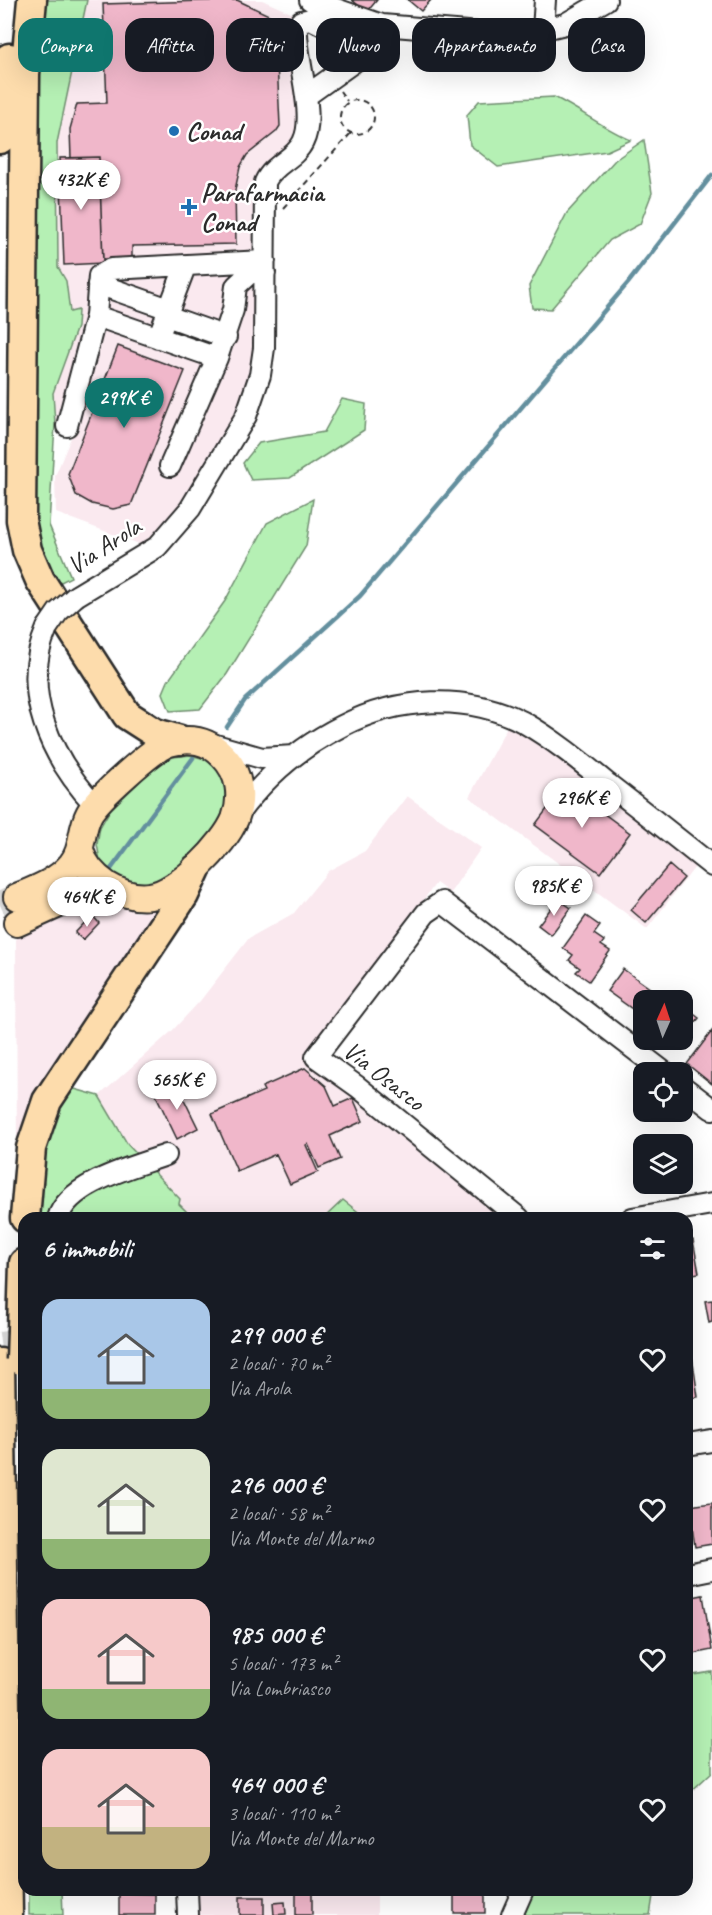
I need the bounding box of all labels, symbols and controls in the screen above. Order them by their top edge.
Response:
chip: Compra [18,18,113,72]
chip: Affitta [125,18,214,72]
chip: Filtri [226,18,304,72]
chip: Nuovo [316,18,400,72]
chip: Appartamento [412,18,556,72]
chip: Casa [568,18,645,72]
place label: Conad [186,115,245,148]
marker: Conad [167,124,181,138]
pin: 432K € [32,160,130,211]
text: 432K € [56,167,107,192]
place label: Parafarmacia Conad [201,176,326,239]
marker: Parafarmacia Conad [182,200,196,214]
pin: 299K € [75,378,173,429]
text: 299K € [99,385,149,410]
street label: Via Arola [61,509,148,582]
pin: 296K € [533,778,631,829]
text: 296K € [556,785,608,810]
pin: 985K € [505,866,603,917]
text: 985K € [529,873,579,898]
pin: 464K € [38,877,136,928]
text: 464K € [61,884,113,909]
north arrow [633,990,693,1050]
map controls [633,990,693,1194]
street label: Via Osasco [337,1034,433,1119]
pin: 565K € [128,1060,226,1111]
button: locate [633,1062,693,1122]
text: 565K € [152,1067,202,1092]
button: layers [633,1134,693,1194]
text: 6 immobili [42,1232,132,1265]
icon: filters [636,1232,669,1265]
text: 299 000 € [228,1318,322,1351]
icon: home [90,1323,162,1395]
icon: heart [636,1343,669,1376]
text: 2 locali · 70 m² [228,1351,328,1376]
text: Via Arola [228,1376,291,1401]
text: 296 000 € [228,1468,323,1501]
icon: home [90,1473,162,1545]
icon: heart [636,1493,669,1526]
text: 2 locali · 58 m² [228,1501,328,1526]
text: Via Monte del Marmo [228,1526,373,1551]
text: 985 000 € [228,1618,322,1651]
icon: home [90,1623,162,1695]
icon: heart [636,1643,669,1676]
text: 5 locali · 173 m² [228,1651,337,1676]
text: Via Lombriasco [228,1676,330,1701]
text: 464 000 € [228,1768,323,1801]
icon: home [90,1773,162,1845]
icon: heart [636,1793,669,1826]
text: 3 locali · 110 m² [228,1801,337,1826]
text: Via Monte del Marmo [228,1826,373,1851]

